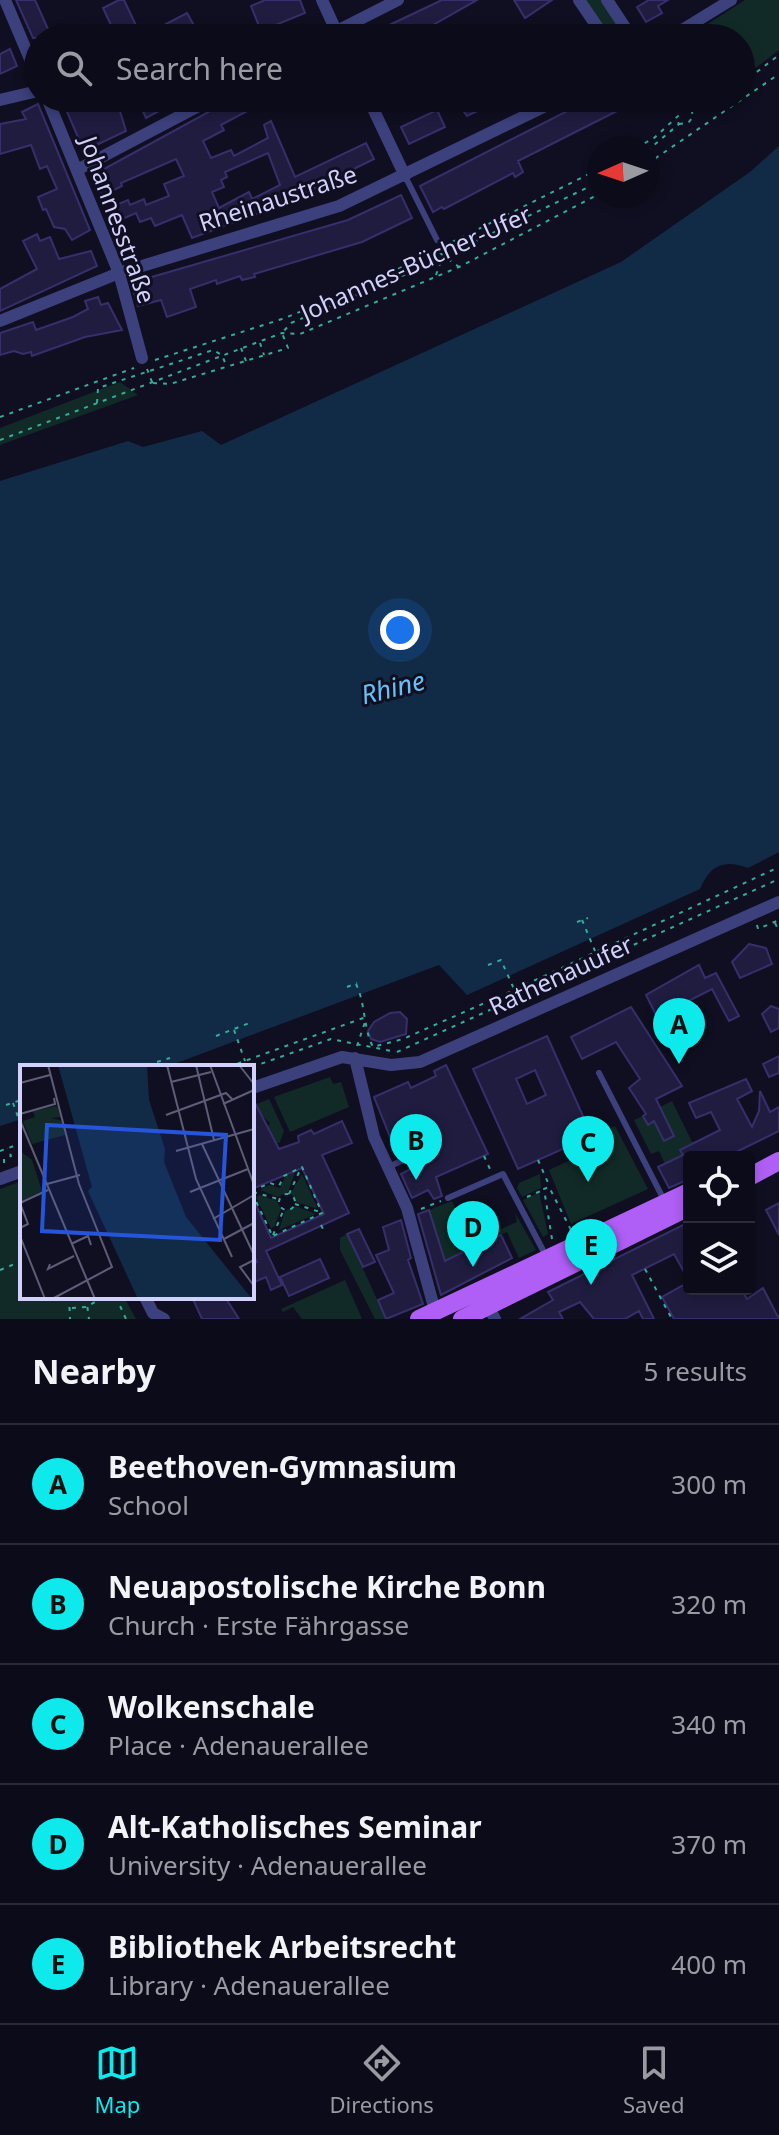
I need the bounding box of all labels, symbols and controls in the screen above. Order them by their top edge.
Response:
search box [24,24,755,112]
icon: search [52,46,96,90]
text: Search here [116,48,283,89]
street label: Johannesstraße [72,129,164,308]
north arrow [587,136,659,208]
street label: Rheinaustraße [194,156,361,239]
street label: Johannes-Bücher-Ufer [293,197,536,329]
your location [380,610,420,650]
water label: Rhine [357,662,429,712]
street label: Rathenauufer [483,927,638,1022]
pin: A [653,998,705,1064]
inset map [20,1065,254,1299]
pin: B [390,1114,442,1180]
pin: C [562,1116,614,1182]
map controls [683,1151,755,1295]
button: locate [683,1151,755,1223]
pin: D [447,1201,499,1267]
pin: E [565,1219,617,1285]
button: layers [683,1223,755,1295]
text: Nearby [32,1348,156,1394]
text: 5 results [643,1353,747,1389]
text: Beethoven-Gymnasium [108,1446,457,1487]
text: A [49,1466,67,1502]
text: 300 m [671,1466,747,1502]
text: School [108,1487,189,1523]
text: Neuapostolische Kirche Bonn [108,1566,546,1607]
text: B [49,1586,67,1622]
text: 320 m [671,1586,747,1622]
text: Church · Erste Fährgasse [108,1607,409,1643]
text: Wolkenschale [108,1686,315,1727]
text: C [50,1706,66,1742]
text: 340 m [671,1706,747,1742]
text: Place · Adenauerallee [108,1727,369,1763]
text: Alt-Katholisches Seminar [108,1806,482,1847]
text: D [48,1826,68,1862]
text: 370 m [671,1826,747,1862]
text: University · Adenauerallee [108,1847,427,1883]
text: Bibliothek Arbeitsrecht [108,1926,456,1967]
text: E [51,1946,65,1982]
text: 400 m [671,1946,747,1982]
text: Library · Adenauerallee [108,1967,390,2003]
tab: Map [95,2041,140,2119]
tab: Directions [329,2041,434,2119]
tab: Saved [623,2041,684,2119]

